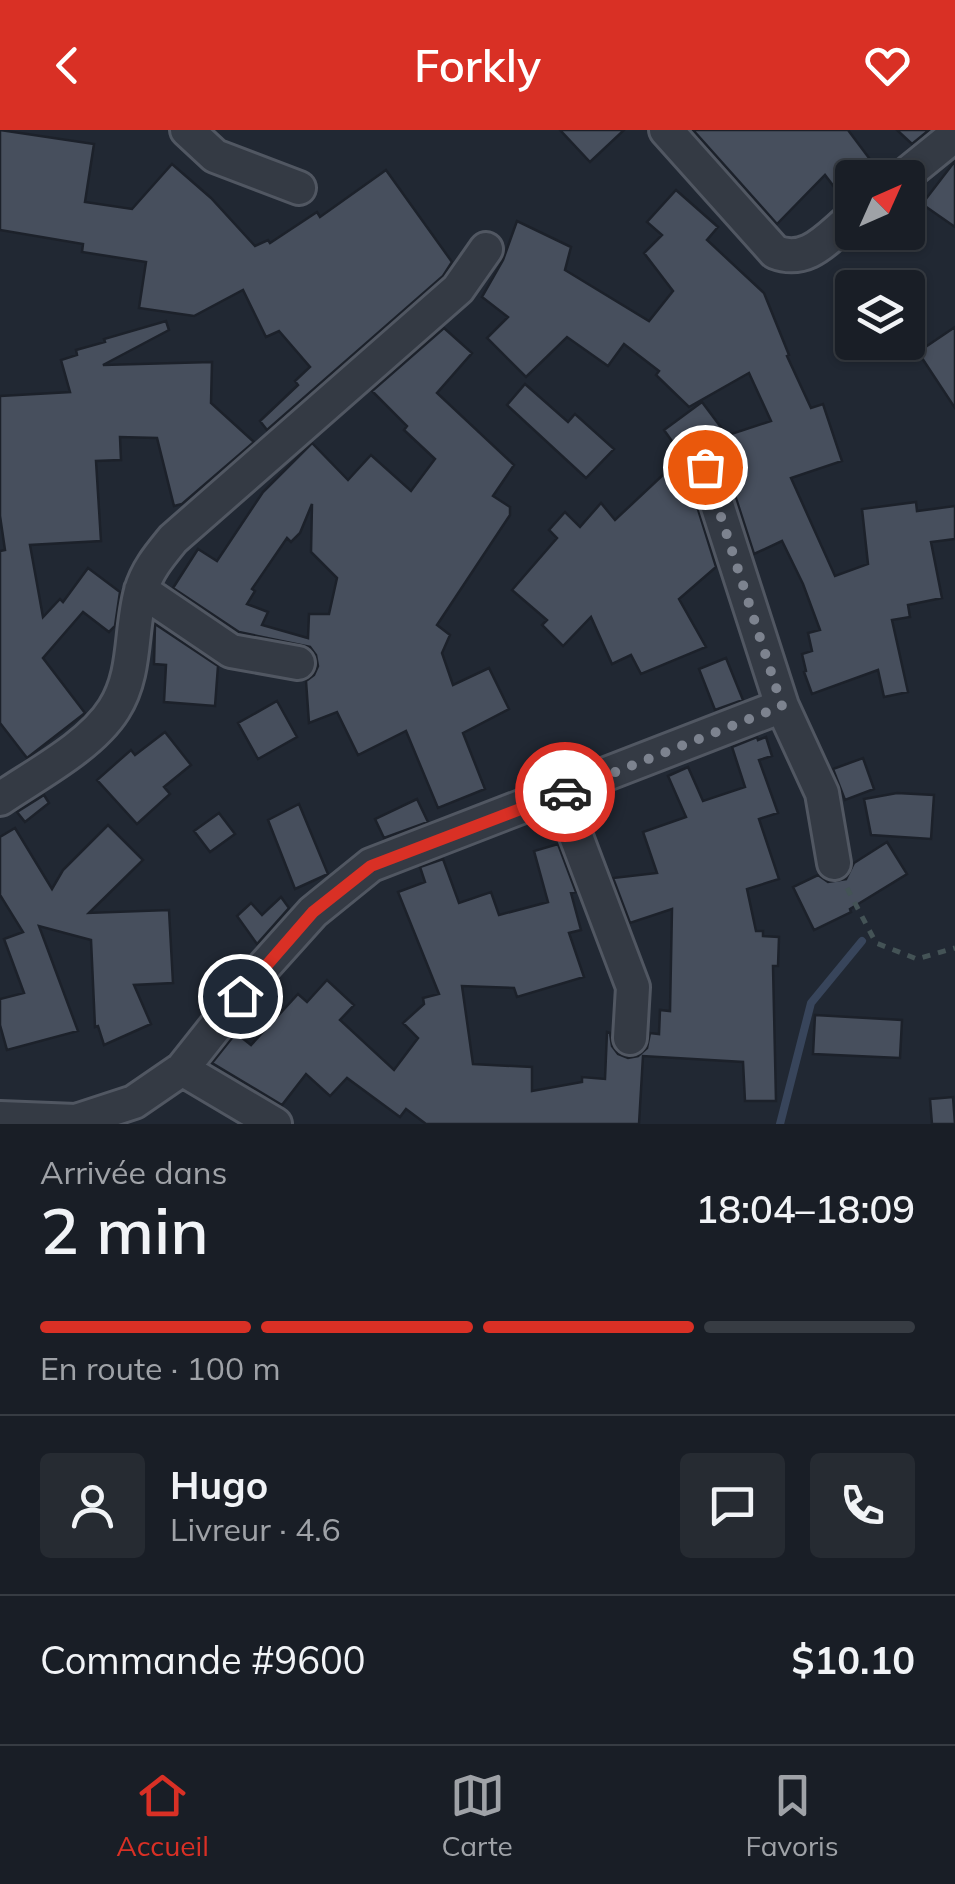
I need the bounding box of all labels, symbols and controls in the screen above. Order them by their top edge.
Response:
text: Forkly [414,37,541,93]
icon: back [40,38,95,93]
icon: heart [860,38,915,93]
north arrow [835,160,925,250]
map controls [835,160,925,360]
button: layers [835,270,925,360]
pin [663,425,748,510]
icon: bag [678,440,733,495]
courier [515,742,615,842]
icon: car [538,765,593,820]
pin [198,954,283,1039]
icon: home [213,969,268,1024]
text: Arrivée dans [40,1152,227,1192]
text: 18:04–18:09 [695,1185,915,1233]
text: 2 min [40,1189,209,1270]
text: En route · 100 m [40,1348,281,1388]
button: person [40,1453,145,1558]
button: chat [680,1453,785,1558]
button: phone [810,1453,915,1558]
text: Hugo [170,1461,268,1509]
text: Livreur · 4.6 [170,1509,341,1549]
text: Commande #9600 [40,1636,366,1684]
text: $10.10 [792,1636,915,1684]
tab: Accueil [116,1768,209,1863]
tab: Carte [442,1768,513,1863]
tab: Favoris [745,1768,839,1863]

